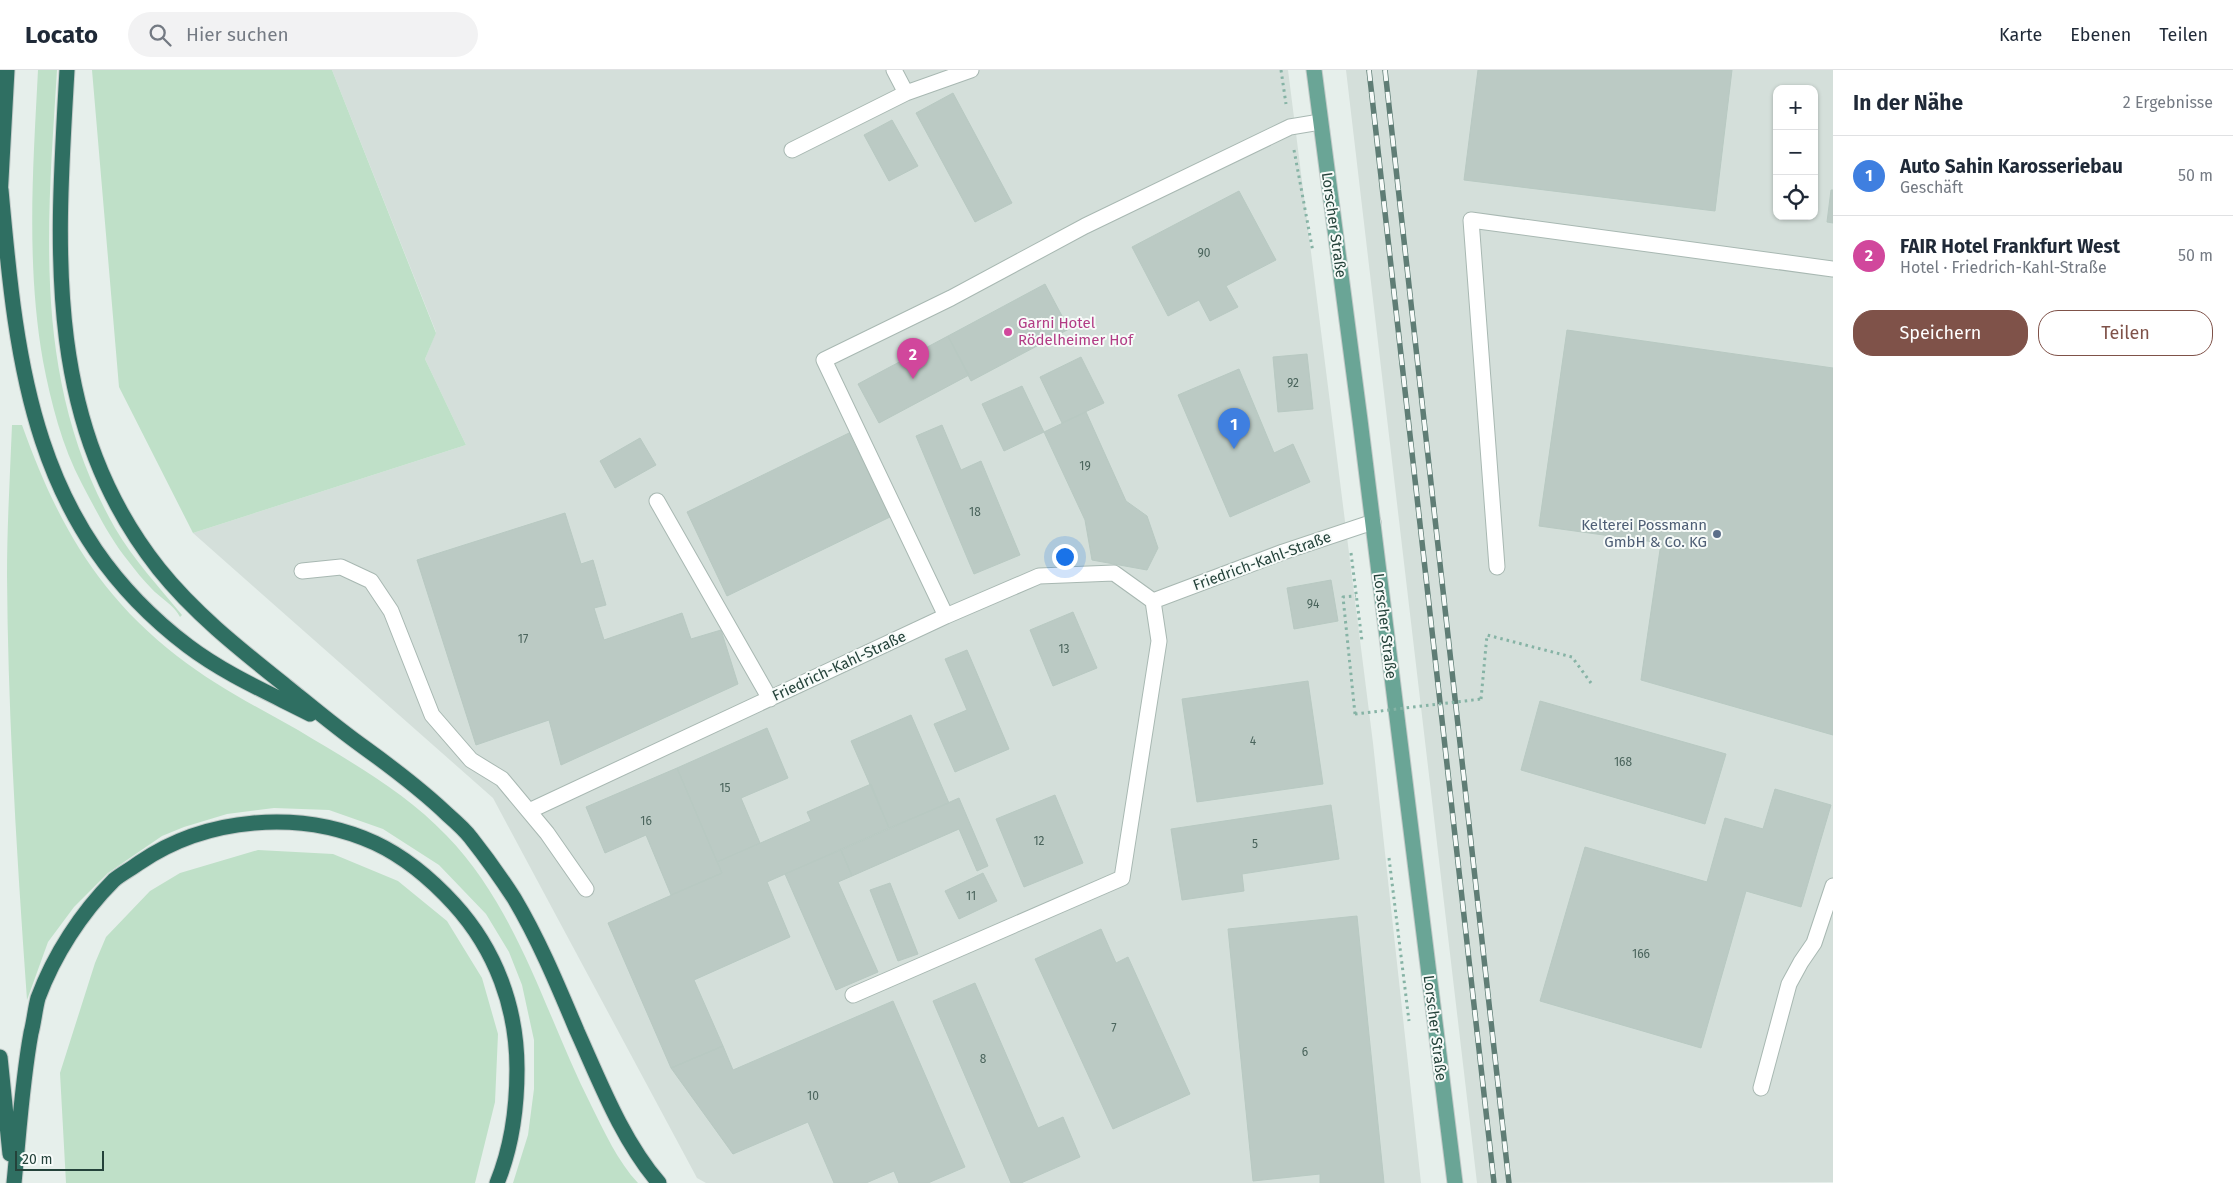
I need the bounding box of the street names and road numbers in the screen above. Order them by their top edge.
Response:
street label: Lorscher Straße [1318,171,1350,279]
street label: Friedrich-Kahl-Straße [1191,528,1333,594]
street label: Lorscher Straße [1370,572,1400,680]
street label: Friedrich-Kahl-Straße [769,627,909,705]
street label: Lorscher Straße [1420,974,1450,1082]

